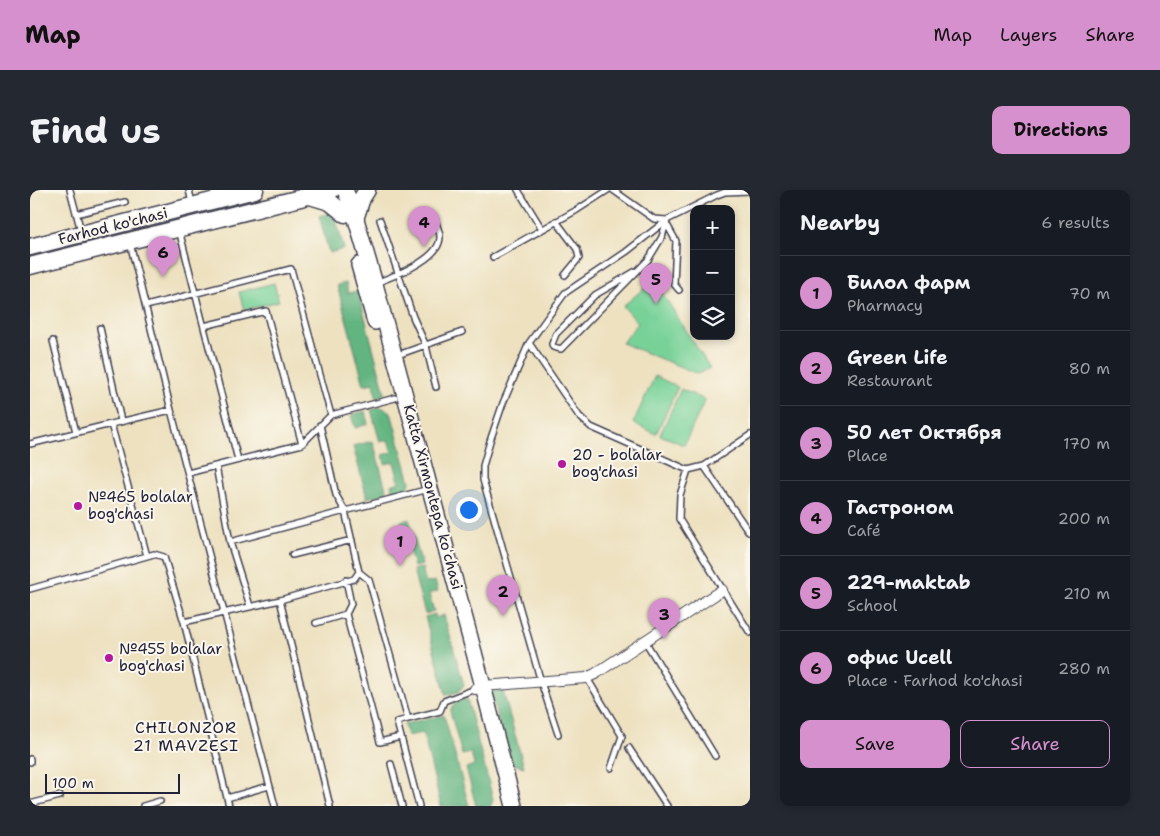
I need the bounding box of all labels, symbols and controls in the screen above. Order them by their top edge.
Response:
text: Map [25,19,81,51]
text: Map [934,23,972,47]
text: Layers [1000,23,1057,47]
text: Share [1085,23,1135,47]
button: Directions [992,106,1130,154]
text: Find us [30,107,161,154]
street label: Farhod ko'chasi [56,203,170,249]
map controls [690,205,735,340]
button: + [690,205,735,250]
pin: 4 [408,206,440,247]
text: Nearby [800,209,880,237]
text: 6 results [1041,212,1110,233]
pin: 6 [147,236,179,277]
button: − [690,250,735,295]
pin: 5 [640,263,672,304]
text: Билол фарм [847,270,970,295]
text: 1 [812,283,820,304]
text: 70 m [1069,283,1110,304]
button: layers [690,295,735,340]
text: Pharmacy [847,295,923,316]
text: Green Life [847,345,948,370]
text: 2 [810,358,822,379]
text: 80 m [1069,358,1110,379]
text: Restaurant [847,370,933,391]
street label: Katta Xirmontepa koʻchasi [399,402,467,592]
text: 50 лет Октября [847,420,1002,445]
text: 3 [810,433,822,454]
text: 170 m [1063,433,1110,454]
place label: 20 - bolalar bog'chasi [572,445,662,482]
text: Place [847,445,888,466]
marker: 20 - bolalar bog'chasi [556,458,568,470]
place label: №465 bolalar bog'chasi [88,487,193,524]
text: Гастроном [847,495,954,520]
your location [456,497,482,523]
marker: №465 bolalar bog'chasi [72,500,84,512]
text: 4 [810,508,822,529]
text: 200 m [1058,508,1110,529]
text: Café [847,520,881,541]
pin: 1 [384,525,416,566]
text: 229-maktab [847,570,971,595]
pin: 2 [487,575,519,616]
text: 5 [811,583,821,604]
text: 210 m [1063,583,1110,604]
text: School [847,595,897,616]
pin: 3 [648,598,680,639]
place label: №455 bolalar bog'chasi [119,639,222,676]
text: офис Ucell [847,645,952,670]
marker: №455 bolalar bog'chasi [103,652,115,664]
text: 6 [810,658,822,679]
text: 280 m [1058,658,1110,679]
text: Place · Farhod ko'chasi [847,670,1023,691]
district label: CHILONZOR 21 MAVZESI [133,717,239,756]
button: Save [800,720,950,768]
button: Share [960,720,1110,768]
scale bar [45,771,180,794]
text: 100 m [52,774,94,792]

